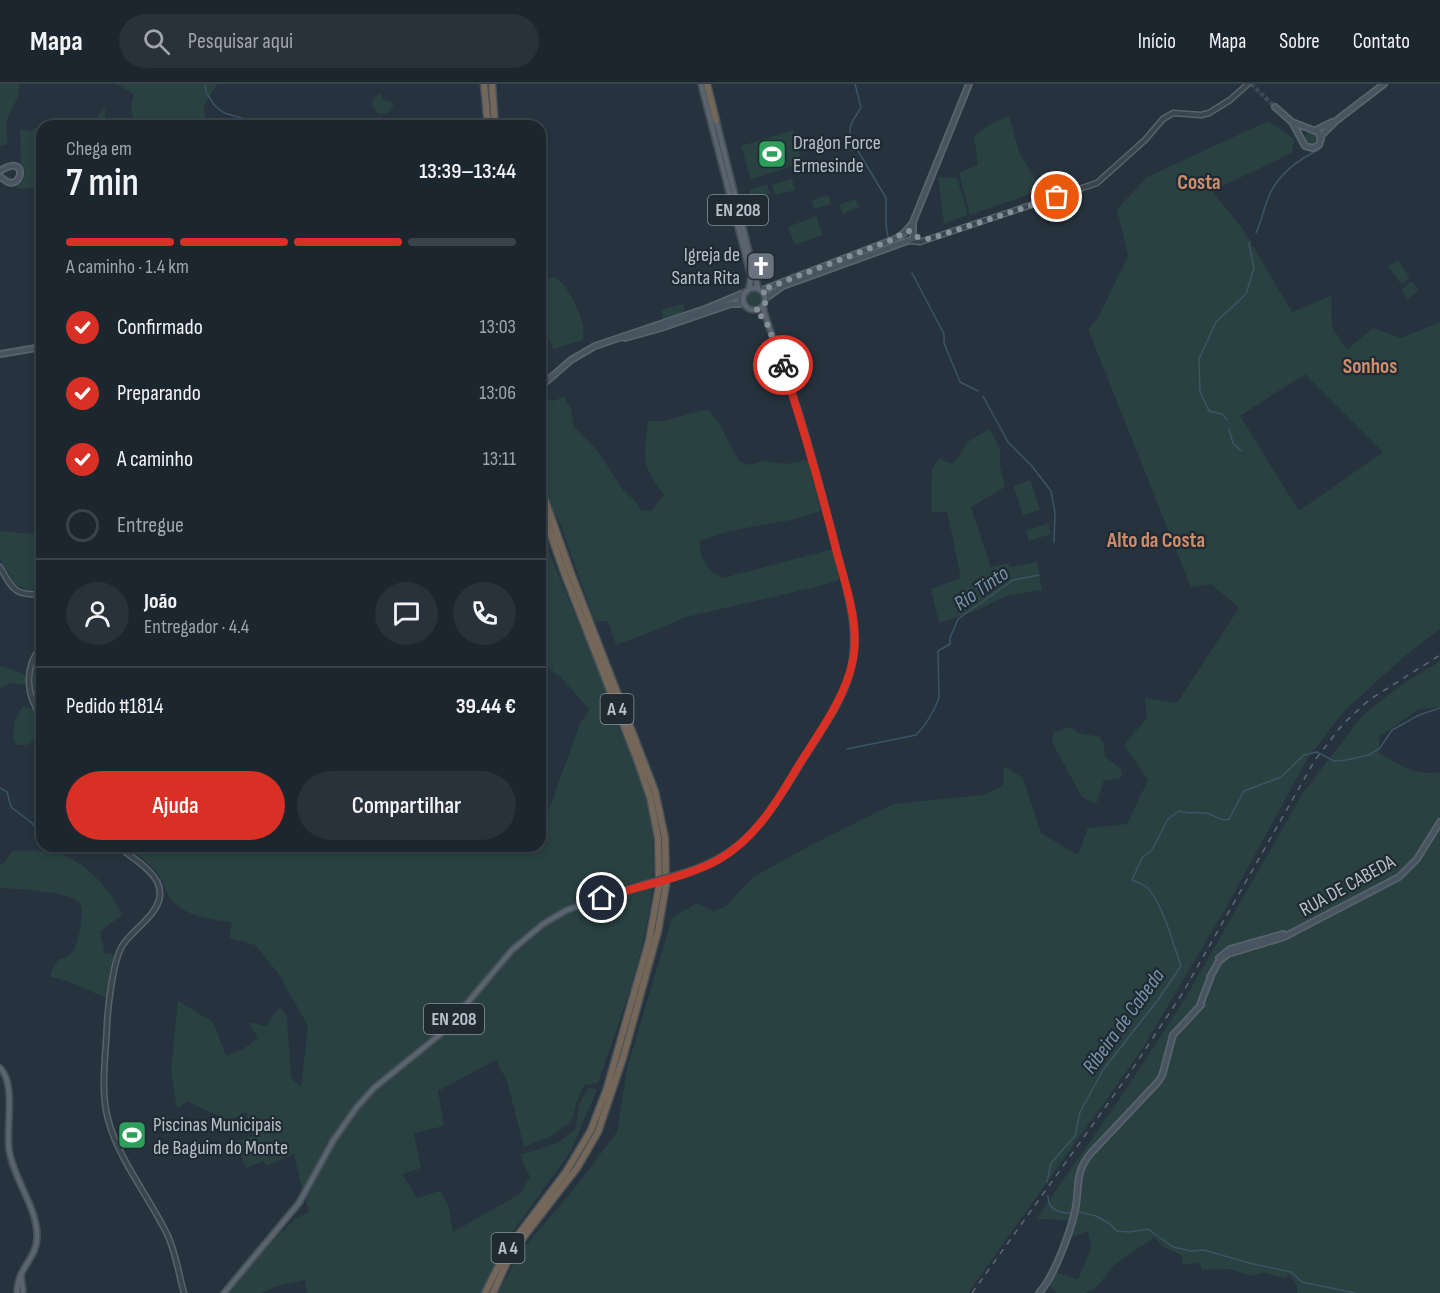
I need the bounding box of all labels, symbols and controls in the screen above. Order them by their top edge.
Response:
search box [119,14,539,68]
text: Mapa [30,25,83,58]
icon: search [140,25,173,58]
text: Pesquisar aqui [188,28,293,55]
text: Início [1138,29,1176,54]
text: Mapa [1209,29,1246,54]
text: Sobre [1279,29,1320,54]
text: Contato [1353,29,1410,54]
place label: Dragon Force Ermesinde [793,131,881,178]
text: Chega em [66,137,132,161]
sports icon: Dragon Force Ermesinde [756,138,788,170]
text: 13:39–13:44 [419,158,516,185]
text: 7 min [66,160,139,207]
district label: Costa [1177,170,1221,195]
pin [1031,171,1082,222]
icon: bag [1040,180,1073,213]
road number: EN 208 [708,195,768,225]
place label: Igreja de Santa Rita [672,243,740,290]
church icon: Igreja de Santa Rita [745,250,777,282]
text: A caminho · 1.4 km [66,255,189,279]
icon: check [66,311,99,344]
text: Confirmado [117,314,203,341]
text: 13:03 [480,315,516,339]
courier [753,335,813,395]
icon: bike [767,349,800,382]
district label: Sonhos [1343,354,1397,379]
icon: check [66,377,99,410]
text: Preparando [117,380,201,407]
text: 13:06 [479,381,516,405]
icon: check [66,443,99,476]
text: A caminho [117,446,193,473]
text: 13:11 [483,447,516,471]
text: Entregue [117,512,184,539]
district label: Alto da Costa [1106,528,1205,553]
water label: Rio Tinto [949,560,1014,616]
button: person [66,582,129,645]
button: chat [375,582,438,645]
button: phone [453,582,516,645]
text: João [144,588,177,615]
text: Entregador · 4.4 [144,615,249,639]
text: Pedido #1814 [66,693,163,720]
text: 39.44 € [456,693,516,720]
road number: A 4 [600,694,634,724]
button: Ajuda [66,771,285,840]
button: Compartilhar [297,771,516,840]
street label: RUA DE CABEDA [1296,850,1400,922]
pin [576,872,627,923]
icon: home [585,881,618,914]
water label: Ribeira de Cabeda [1077,964,1170,1079]
road number: EN 208 [424,1004,484,1034]
place label: Piscinas Municipais de Baguim do Monte [153,1113,288,1160]
sports icon: Piscinas Municipais de Baguim do Monte [116,1119,148,1151]
road number: A 4 [492,1233,524,1263]

